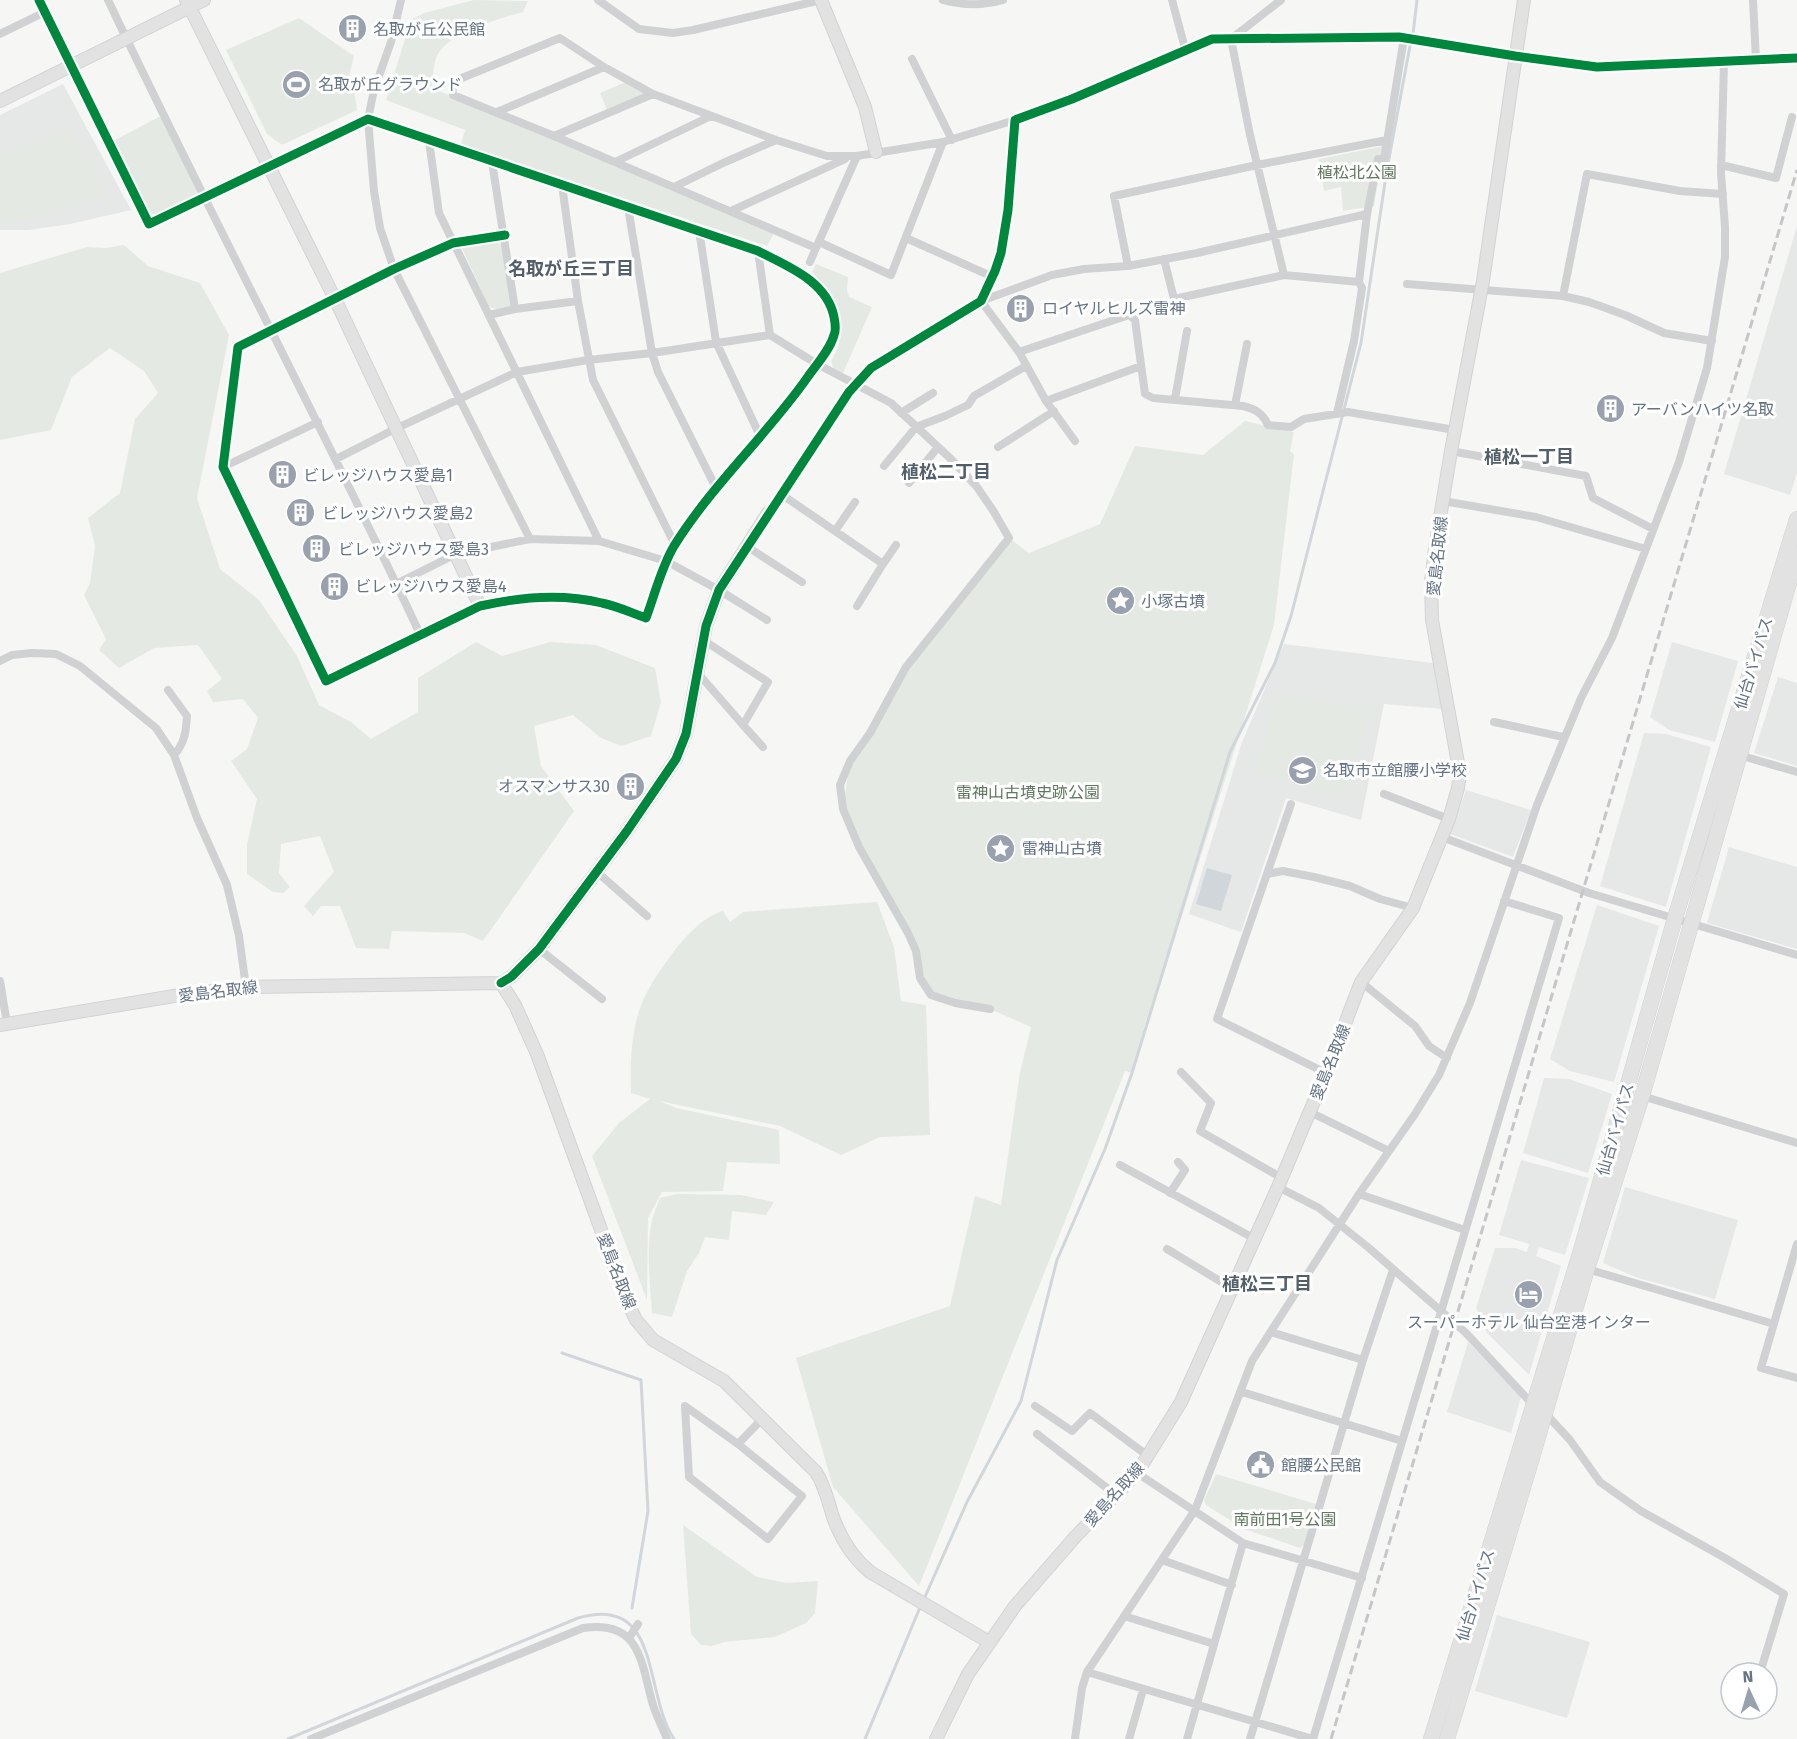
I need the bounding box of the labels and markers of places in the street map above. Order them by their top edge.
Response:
building icon: 名取が丘公民館 [336,13,368,45]
place label: 名取が丘公民館 [373,20,485,39]
sports icon: 名取が丘グラウンド [281,68,313,100]
place label: 名取が丘グラウンド [318,75,462,94]
building icon: ロイヤルヒルズ雷神 [1005,292,1037,324]
place label: ロイヤルヒルズ雷神 [1042,299,1186,318]
building icon: アーバンハイツ名取 [1594,393,1626,425]
place label: アーバンハイツ名取 [1631,400,1774,419]
building icon: ビレッジハウス愛島1 [266,459,298,491]
place label: ビレッジハウス愛島1 [303,466,453,485]
building icon: ビレッジハウス愛島2 [285,497,317,529]
place label: ビレッジハウス愛島2 [322,504,473,523]
building icon: ビレッジハウス愛島3 [301,533,333,565]
place label: ビレッジハウス愛島3 [338,540,489,559]
building icon: ビレッジハウス愛島4 [318,570,350,602]
place label: ビレッジハウス愛島4 [355,577,507,596]
place icon: 小塚古墳 [1104,585,1136,617]
place label: 小塚古墳 [1141,592,1205,611]
school or university icon: 名取市立館腰小学校 [1286,754,1318,786]
place label: 名取市立館腰小学校 [1323,761,1467,780]
building icon: オスマンサス30 [615,770,647,802]
place label: オスマンサス30 [498,777,610,796]
place icon: 雷神山古墳 [985,832,1017,864]
place label: 雷神山古墳 [1022,839,1102,858]
hotel icon: スーパーホテル 仙台空港インター [1513,1278,1545,1310]
place label: スーパーホテル 仙台空港インター [1407,1313,1651,1332]
public building icon: 館腰公民館 [1244,1449,1276,1481]
place label: 館腰公民館 [1281,1456,1361,1475]

